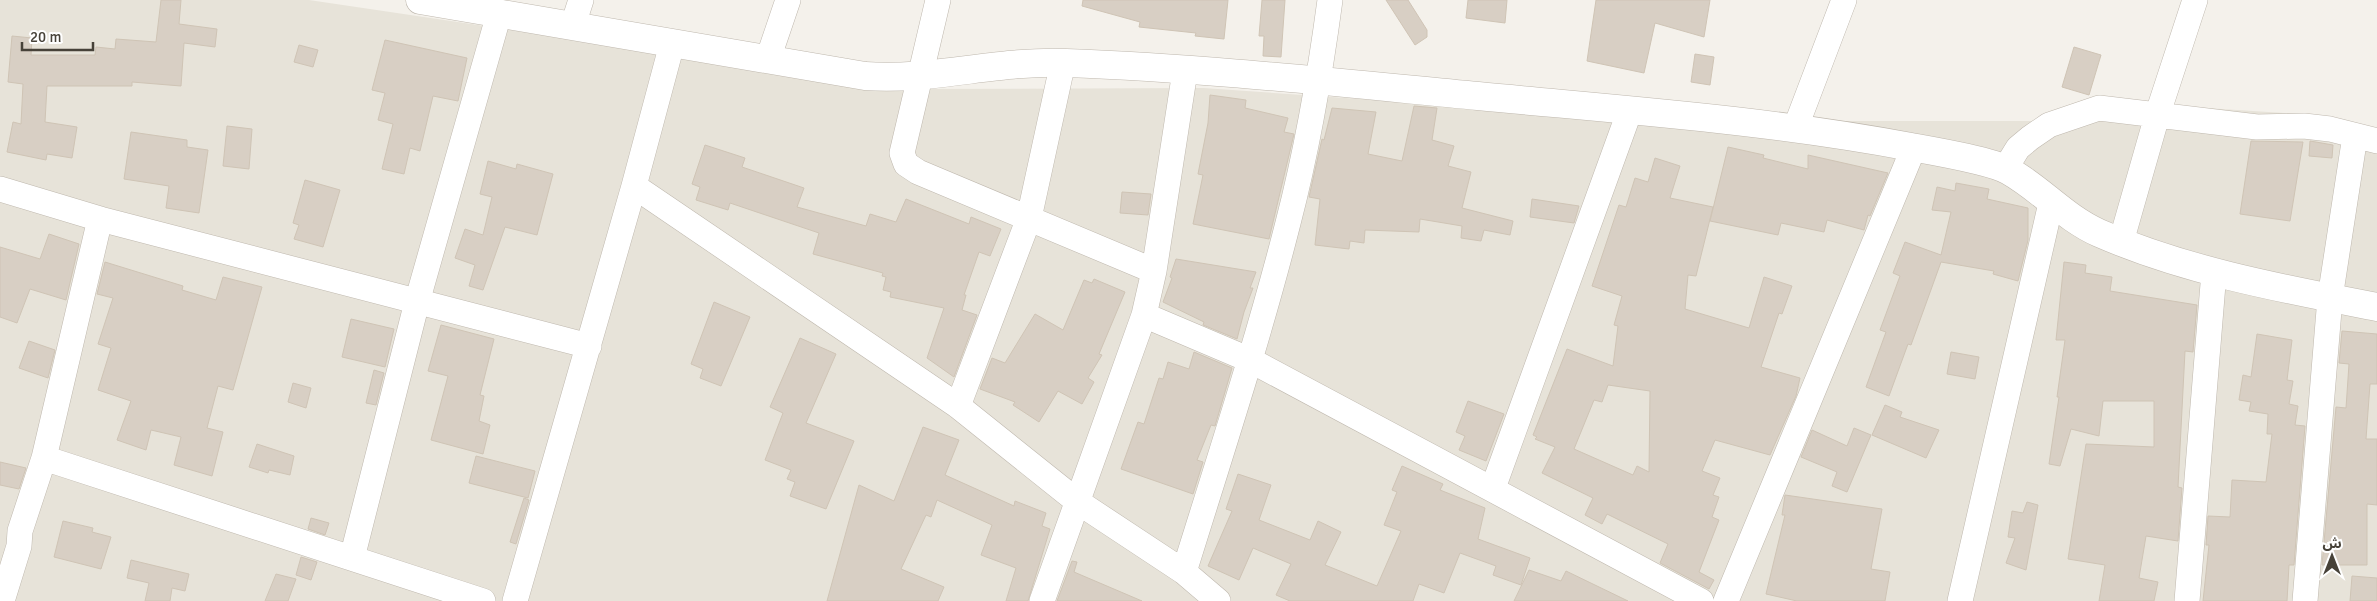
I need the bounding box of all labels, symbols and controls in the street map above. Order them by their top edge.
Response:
scale bar [22,20,94,52]
text: 20 m [30,28,61,46]
north arrow [2307,531,2357,581]
text: ش [2322,535,2342,552]

